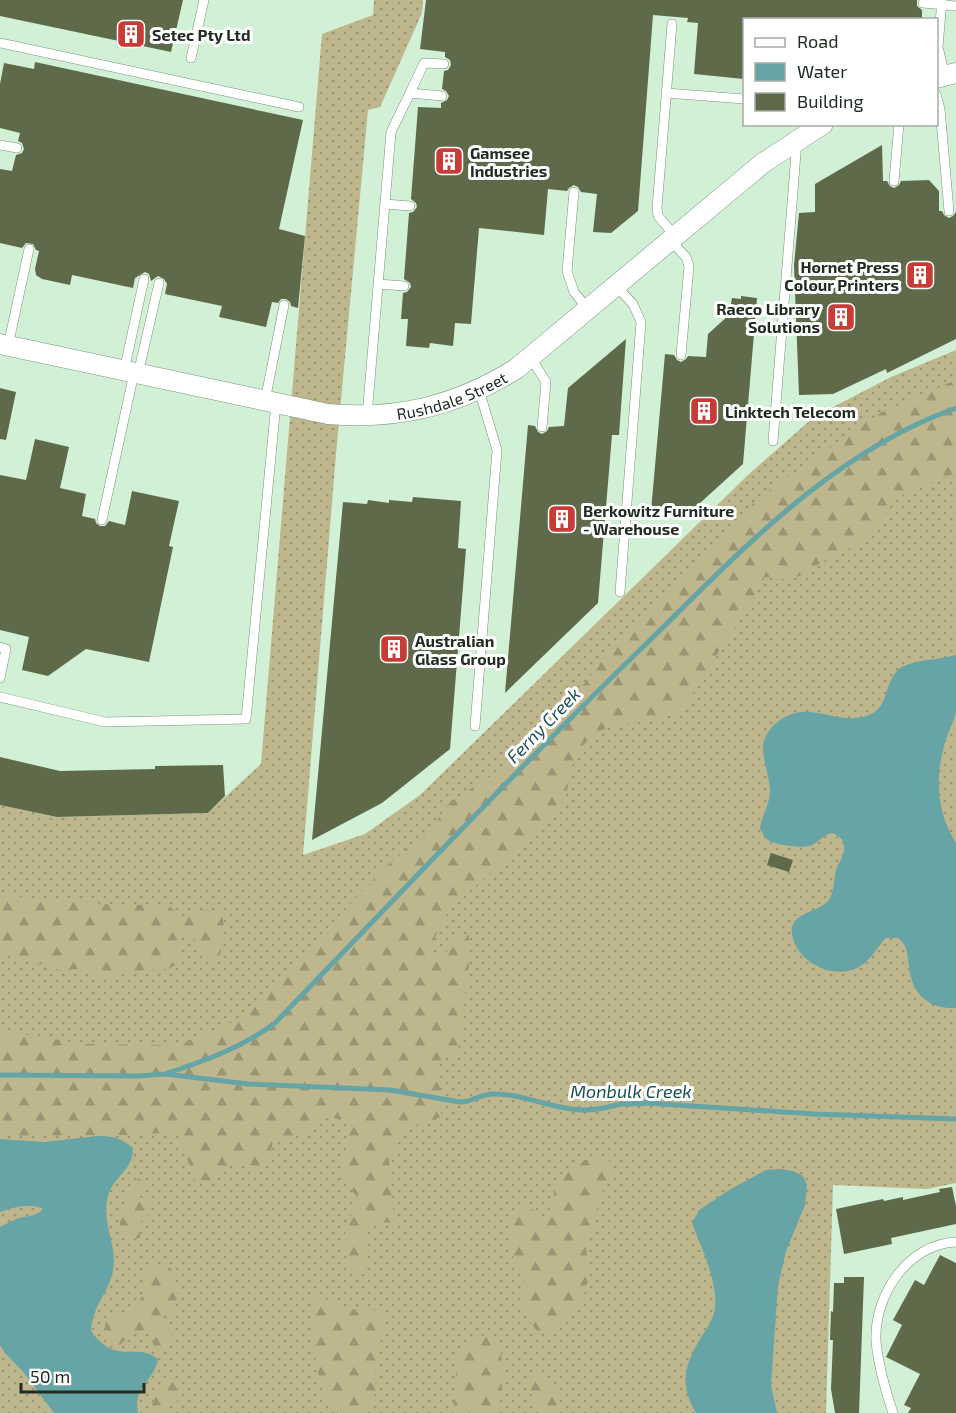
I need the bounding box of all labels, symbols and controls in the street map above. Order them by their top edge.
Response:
building icon: Setec Pty Ltd [115,18,147,50]
legend [743,18,938,126]
place label: Setec Pty Ltd [152,25,250,45]
text: Road [797,30,838,52]
text: Water [797,60,847,82]
text: Building [797,90,864,112]
place label: Gamsee Industries [470,143,547,180]
building icon: Gamsee Industries [433,145,465,177]
place label: Hornet Press Colour Printers [784,257,899,294]
building icon: Hornet Press Colour Printers [904,259,936,291]
place label: Raeco Library Solutions [716,299,820,336]
building icon: Raeco Library Solutions [825,301,857,333]
street label: Rushdale Street [395,367,510,422]
building icon: Linktech Telecom [688,395,720,427]
place label: Linktech Telecom [725,402,856,421]
place label: Berkowitz Furniture - Warehouse [583,501,734,538]
building icon: Berkowitz Furniture - Warehouse [546,503,578,535]
place label: Australian Glass Group [415,631,506,668]
building icon: Australian Glass Group [378,633,410,665]
water label: Ferny Creek [502,683,584,767]
water label: Monbulk Creek [570,1080,692,1102]
scale bar [21,1356,144,1394]
text: 50 m [30,1365,70,1387]

